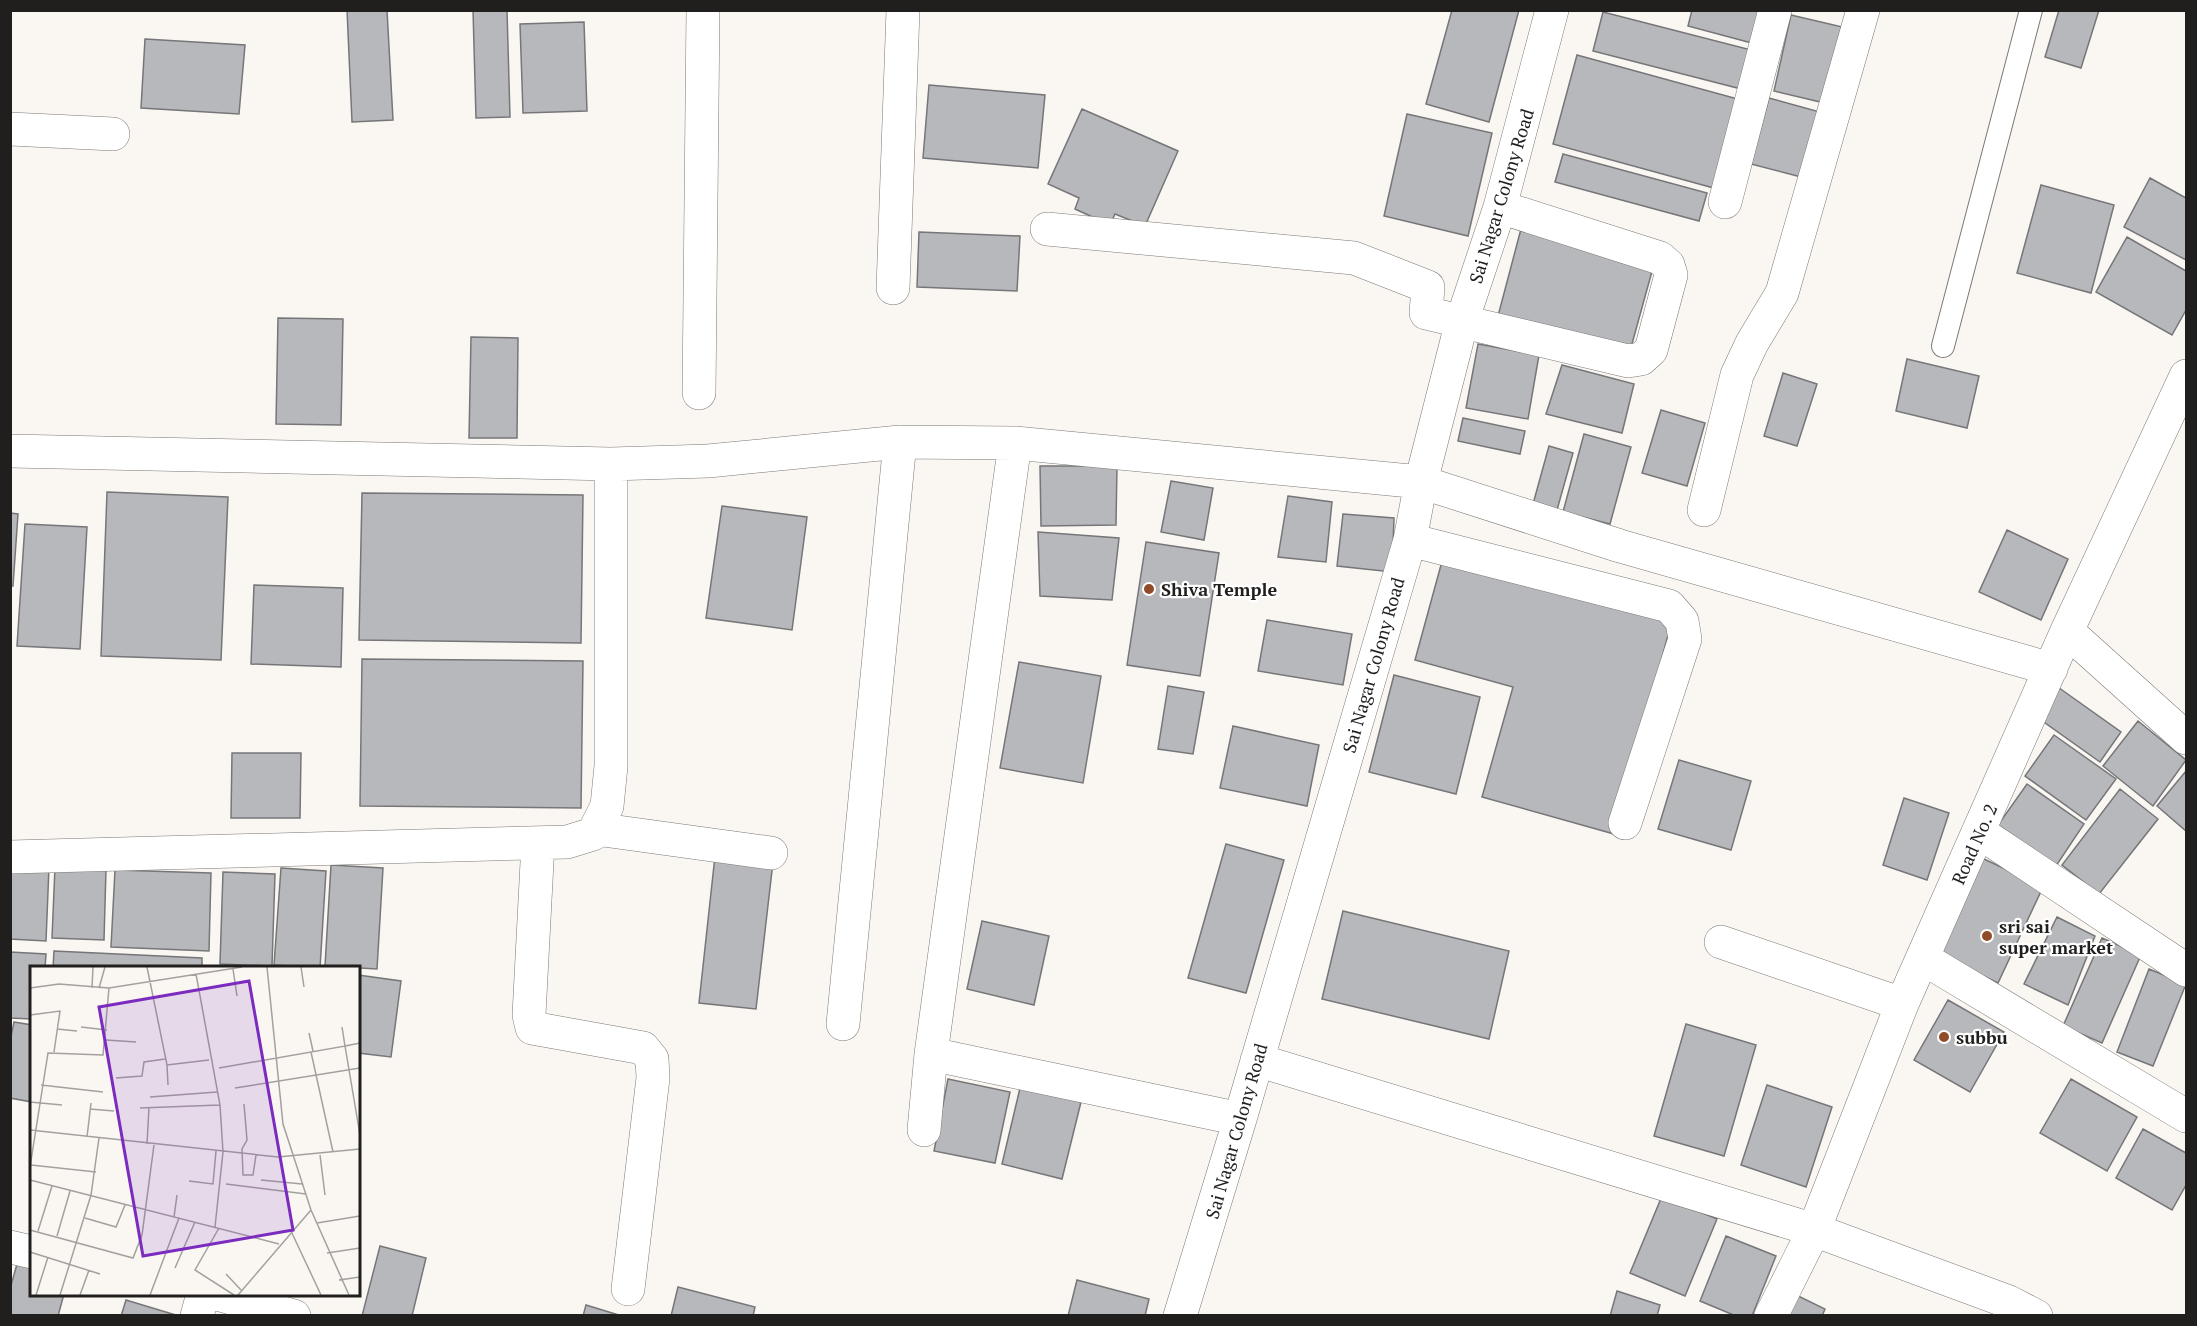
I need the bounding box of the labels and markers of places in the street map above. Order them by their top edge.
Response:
place label: Shiva Temple [1161,577,1277,601]
marker: Shiva Temple [1142,582,1156,596]
place label: sri sai super market [1999,914,2113,959]
marker: sri sai super market [1980,929,1994,943]
place label: subbu [1956,1025,2008,1049]
marker: subbu [1937,1030,1951,1044]

